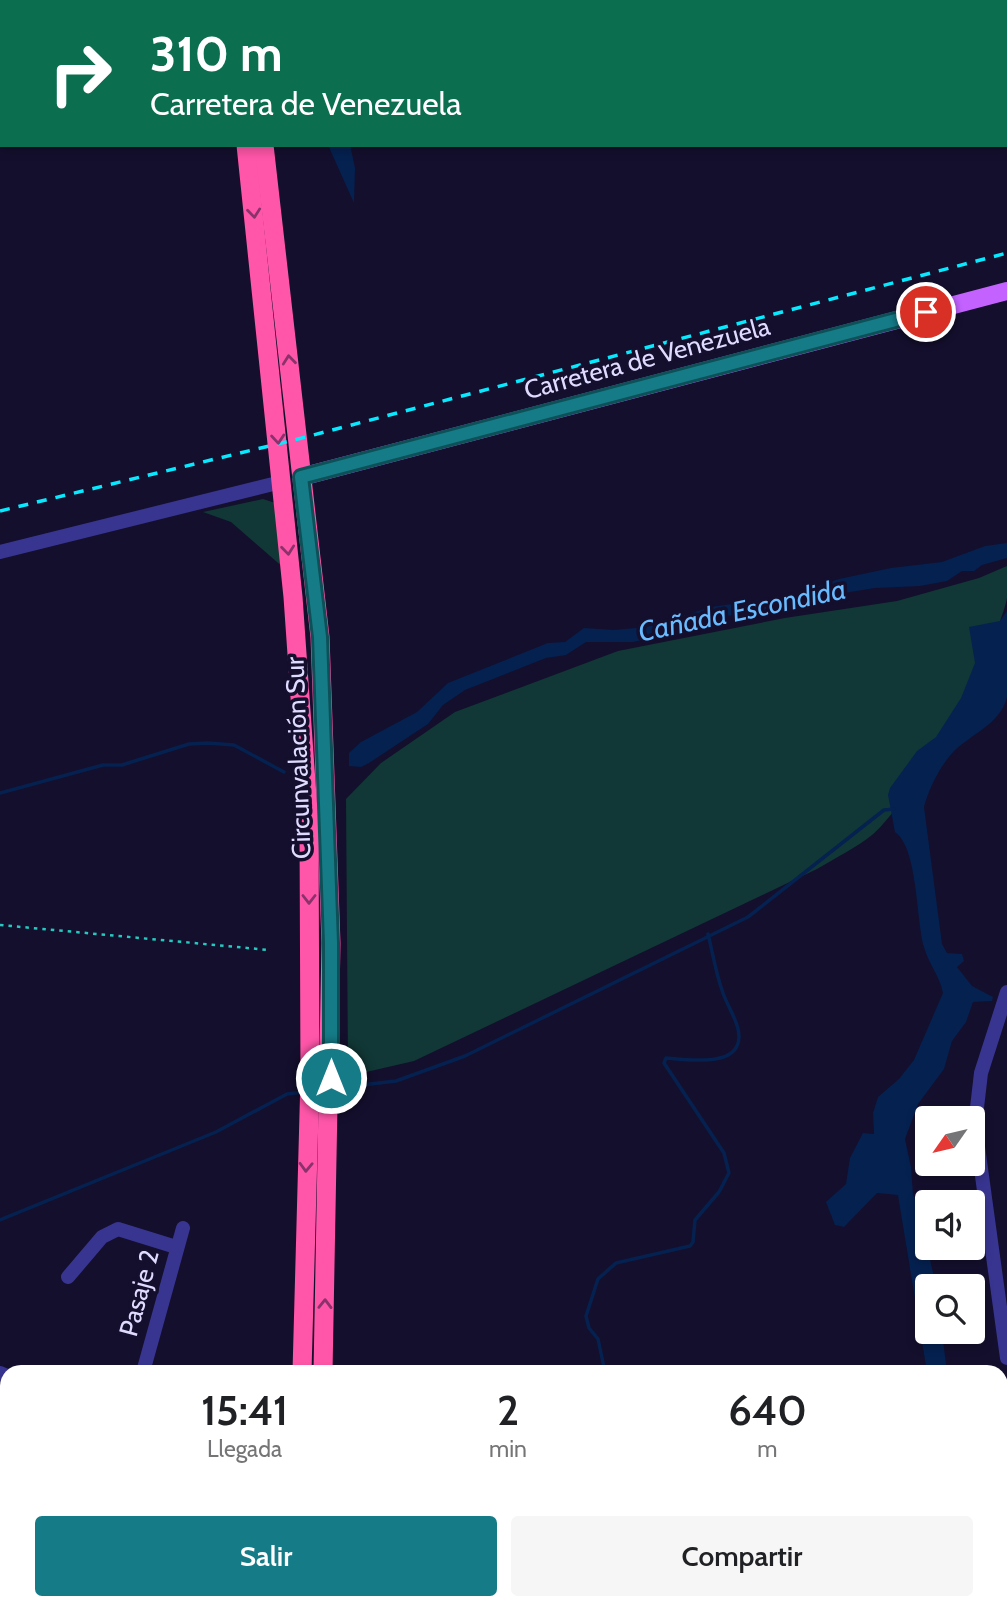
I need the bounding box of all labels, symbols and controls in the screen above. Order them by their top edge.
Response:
text: 310 m [150,24,283,83]
icon: right [35,28,126,119]
text: Carretera de Venezuela [150,84,462,123]
one-way arrow [246,208,261,219]
pin [896,282,956,342]
icon: arrive [907,293,945,331]
street label: Carretera de Venezuela [521,310,774,406]
one-way arrow [282,354,297,365]
one-way arrow [270,434,285,445]
one-way arrow [281,544,296,555]
water label: Cañada Escondida [635,571,849,649]
street label: Circunvalación Sur [278,656,318,860]
one-way arrow [301,894,317,905]
position arrow [294,1041,368,1115]
north arrow [915,1106,985,1176]
map controls [915,1106,985,1344]
one-way arrow [298,1161,313,1172]
button: sound [915,1190,985,1260]
street label: Pasaje 2 [112,1246,166,1340]
button: search [915,1274,985,1344]
one-way arrow [317,1298,333,1309]
text: 15:41 [201,1384,288,1436]
text: 2 [497,1384,519,1436]
text: 640 [728,1384,807,1436]
text: Llegada [207,1435,282,1463]
text: min [489,1435,527,1463]
text: m [757,1435,778,1463]
button: Salir [35,1516,497,1596]
button: Compartir [511,1516,973,1596]

